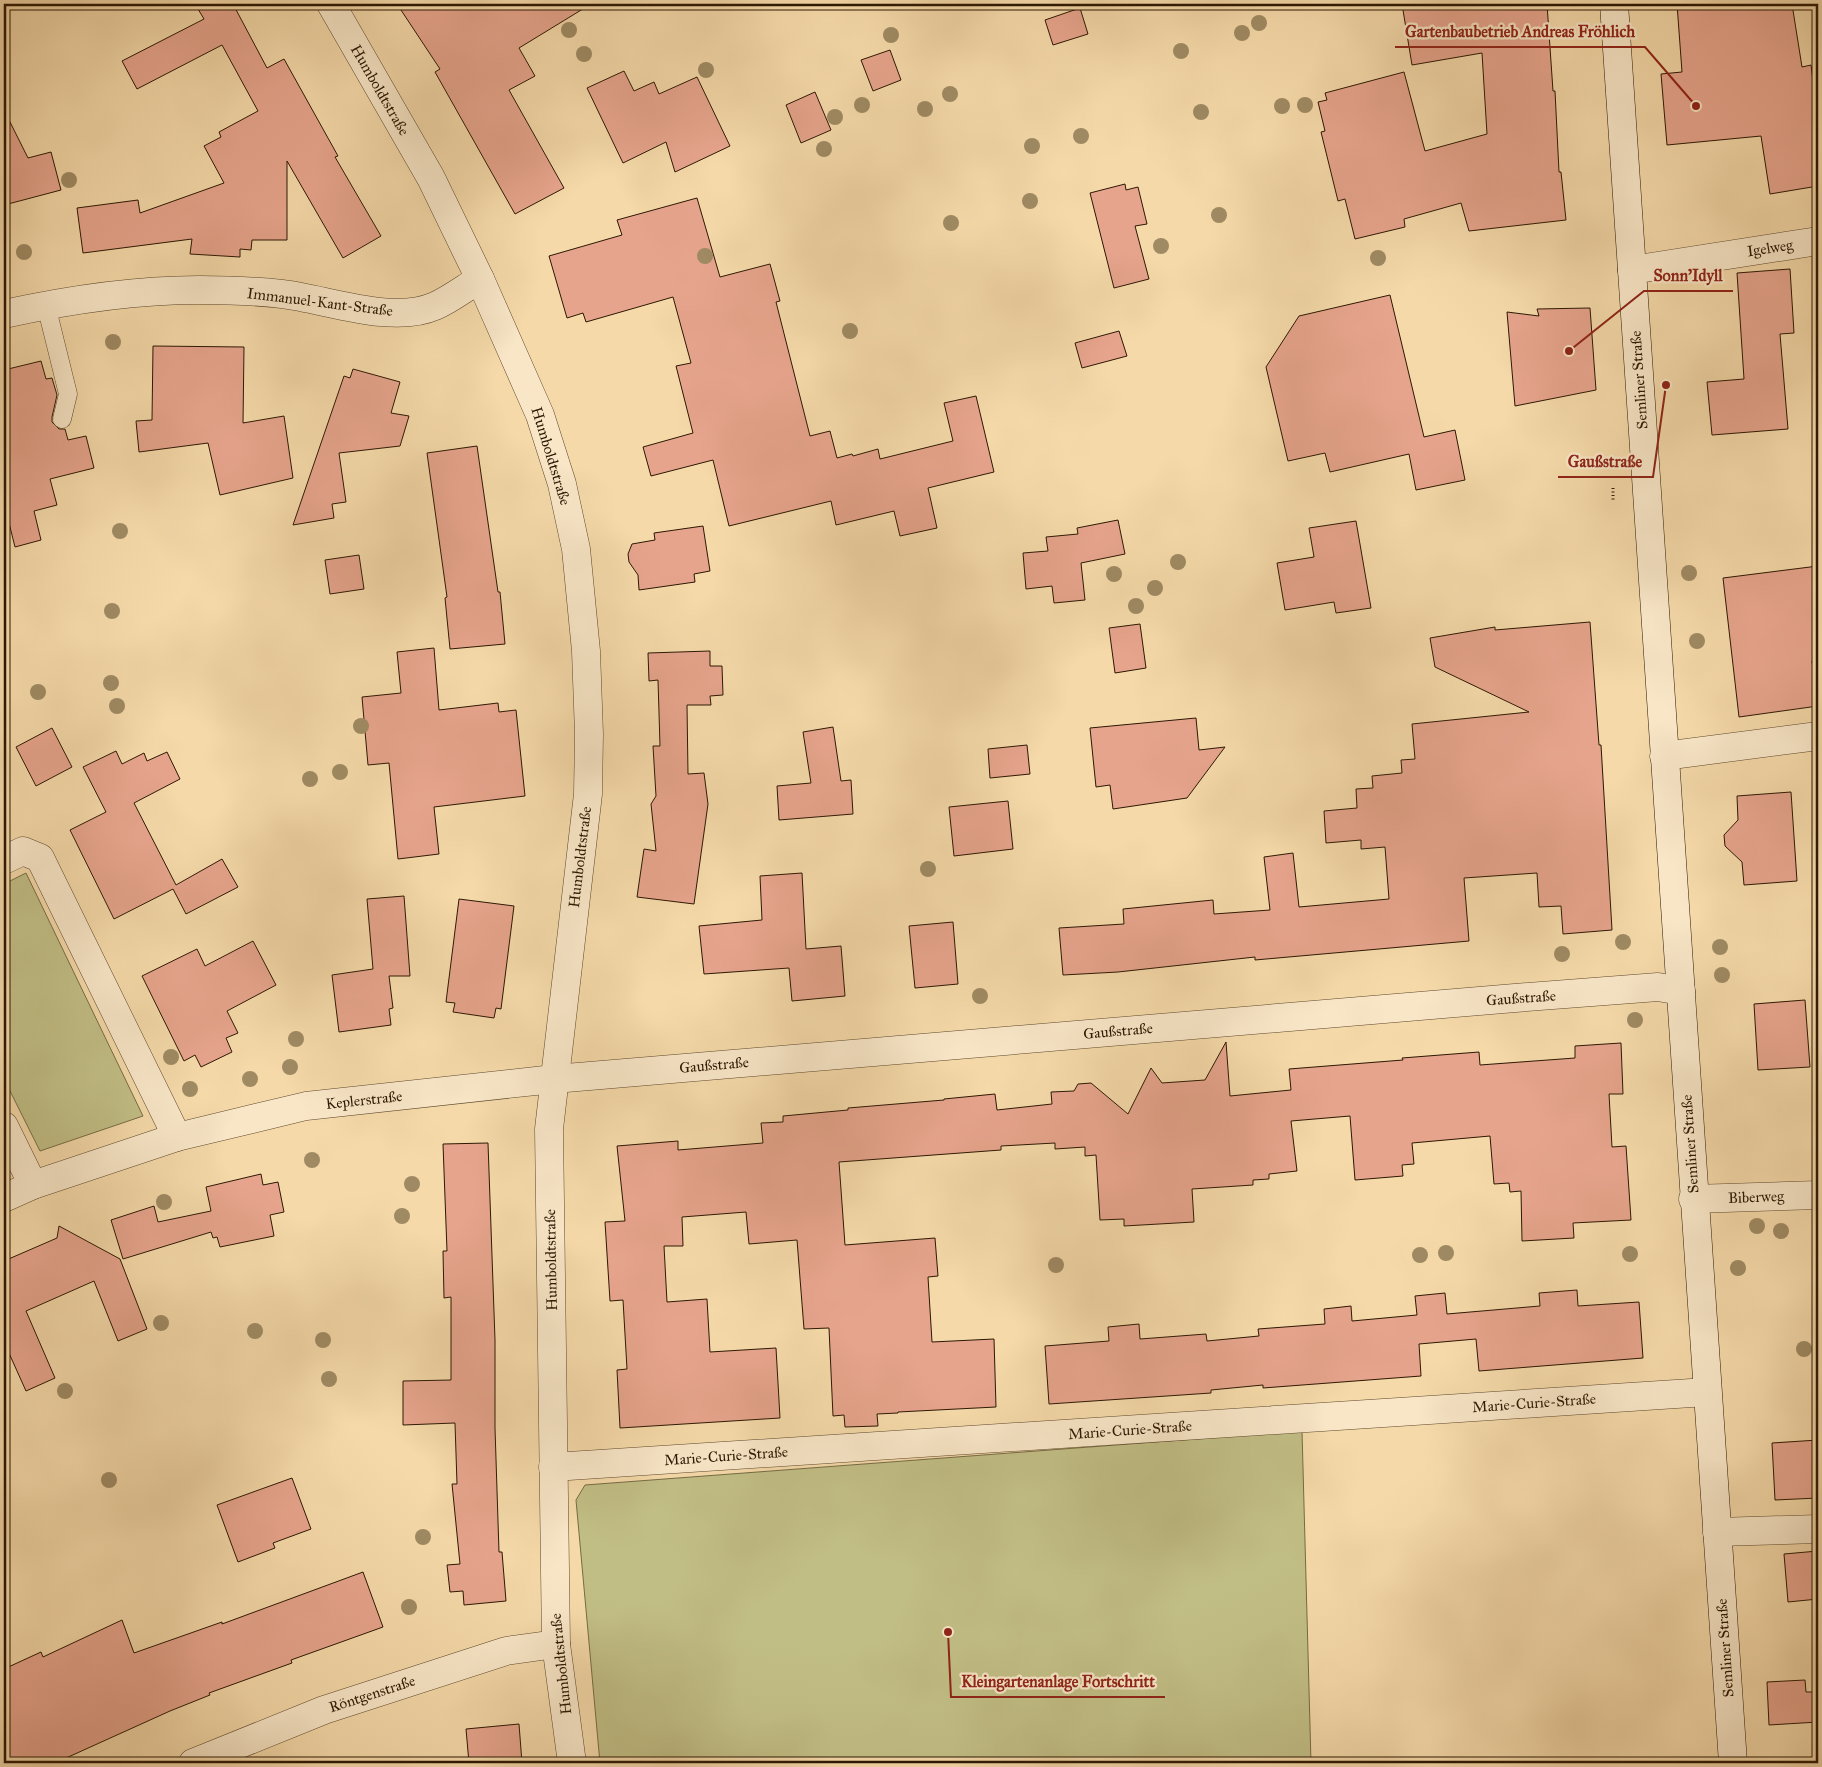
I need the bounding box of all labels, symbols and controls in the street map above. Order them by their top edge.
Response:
callout: Gartenbaubetrieb Andreas Fröhlich [1395,16,1645,47]
text: Gartenbaubetrieb Andreas Fröhlich [1405,22,1635,41]
street label: Humboldtstraße [347,41,413,139]
street label: Igelweg [1746,235,1795,261]
callout: Sonn'Idyll [1644,260,1733,291]
text: Sonn'Idyll [1653,266,1723,286]
street label: Immanuel-Kant-Straße [246,284,394,320]
street label: Semliner Straße [1627,330,1651,430]
street label: Humboldtstraße [528,405,574,507]
callout: Gaußstraße [1558,446,1653,477]
text: Gaußstraße [1568,452,1643,471]
street label: Humboldtstraße [565,805,595,909]
street label: Gaußstraße [1486,987,1556,1009]
street label: Gaußstraße [1082,1019,1154,1043]
street label: Gaußstraße [678,1053,750,1077]
street label: Keplerstraße [325,1087,403,1113]
street label: Semliner Straße [1678,1094,1702,1194]
street label: Biberweg [1728,1187,1785,1207]
street label: Humboldtstraße [541,1209,561,1311]
street label: Marie-Curie-Straße [1471,1390,1597,1416]
street label: Marie-Curie-Straße [1067,1417,1193,1443]
street label: Marie-Curie-Straße [663,1443,789,1469]
street label: Semliner Straße [1713,1598,1737,1698]
street label: Humboldtstraße [547,1612,575,1716]
callout: Kleingartenanlage Fortschritt [951,1666,1165,1697]
street label: Röntgenstraße [327,1672,417,1716]
text: Kleingartenanlage Fortschritt [961,1672,1155,1692]

